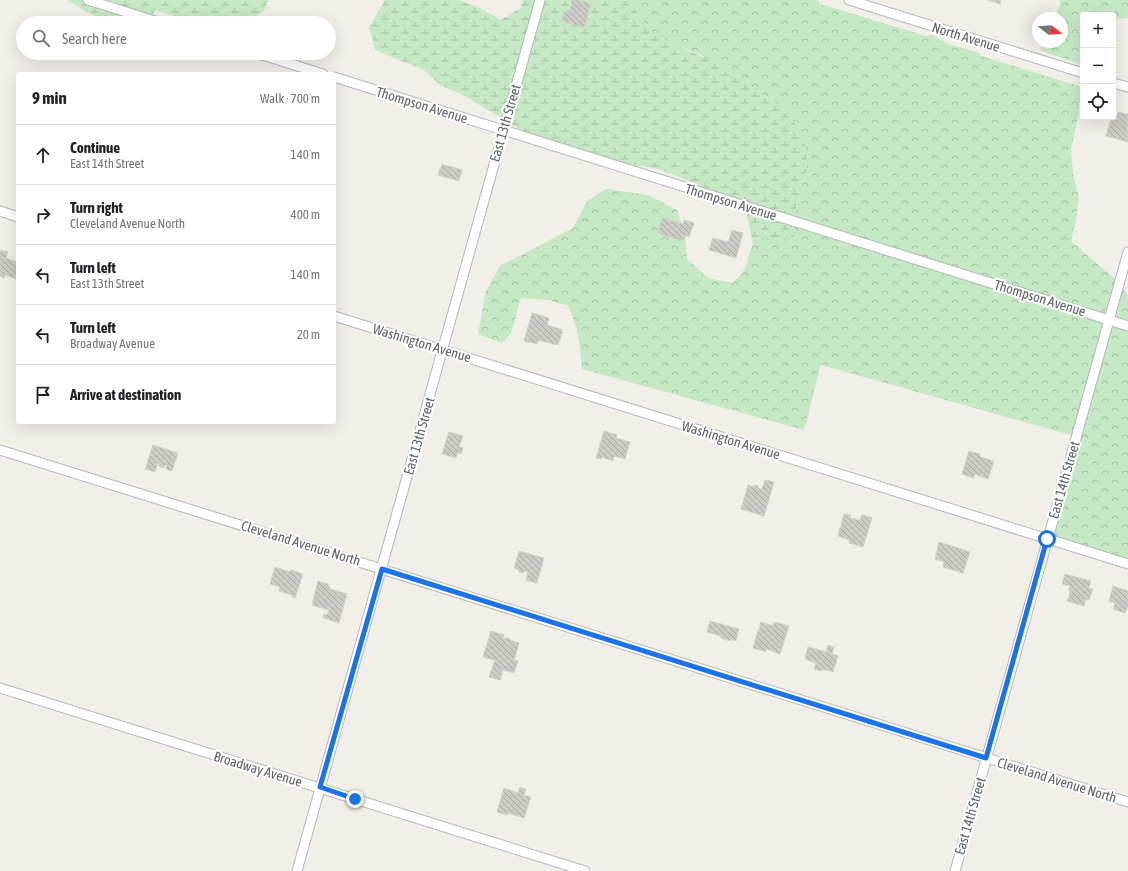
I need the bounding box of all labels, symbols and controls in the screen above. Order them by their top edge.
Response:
north arrow [1032,12,1068,48]
map controls [1080,12,1116,120]
button: + [1080,12,1116,48]
search box [16,16,336,60]
street label: North Avenue [930,19,1002,55]
icon: search [30,27,52,49]
text: Search here [62,30,127,47]
button: − [1080,48,1116,84]
street label: East 13th Street [486,82,524,164]
street label: Thompson Avenue [374,83,470,127]
button: locate [1080,84,1116,120]
text: 9 min [32,88,67,108]
text: Walk · 700 m [260,91,320,106]
text: Continue [70,139,120,156]
icon: ahead [32,144,54,166]
text: 140 m [291,147,320,162]
text: East 14th Street [70,156,144,171]
street label: Thompson Avenue [683,180,779,224]
text: Turn right [70,199,123,216]
icon: right [32,204,54,226]
text: 400 m [291,207,320,222]
text: Cleveland Avenue North [70,216,185,231]
text: Turn left [70,259,116,276]
icon: left [32,264,54,286]
text: 140 m [291,267,320,282]
text: East 13th Street [70,276,144,291]
street label: Thompson Avenue [992,276,1088,320]
text: Turn left [70,319,116,336]
street label: Washington Avenue [371,320,473,366]
icon: left [32,324,54,346]
text: 20 m [297,327,320,342]
text: Broadway Avenue [70,336,155,351]
icon: arrive [32,384,54,406]
text: Arrive at destination [70,386,181,403]
street label: East 13th Street [400,395,438,477]
street label: Washington Avenue [680,417,782,463]
street label: East 14th Street [1045,439,1083,521]
street label: Cleveland Avenue North [239,517,363,569]
route start [1038,530,1056,548]
street label: Broadway Avenue [212,748,304,790]
street label: Cleveland Avenue North [995,754,1119,806]
street label: East 14th Street [951,775,989,857]
route end [346,790,364,808]

